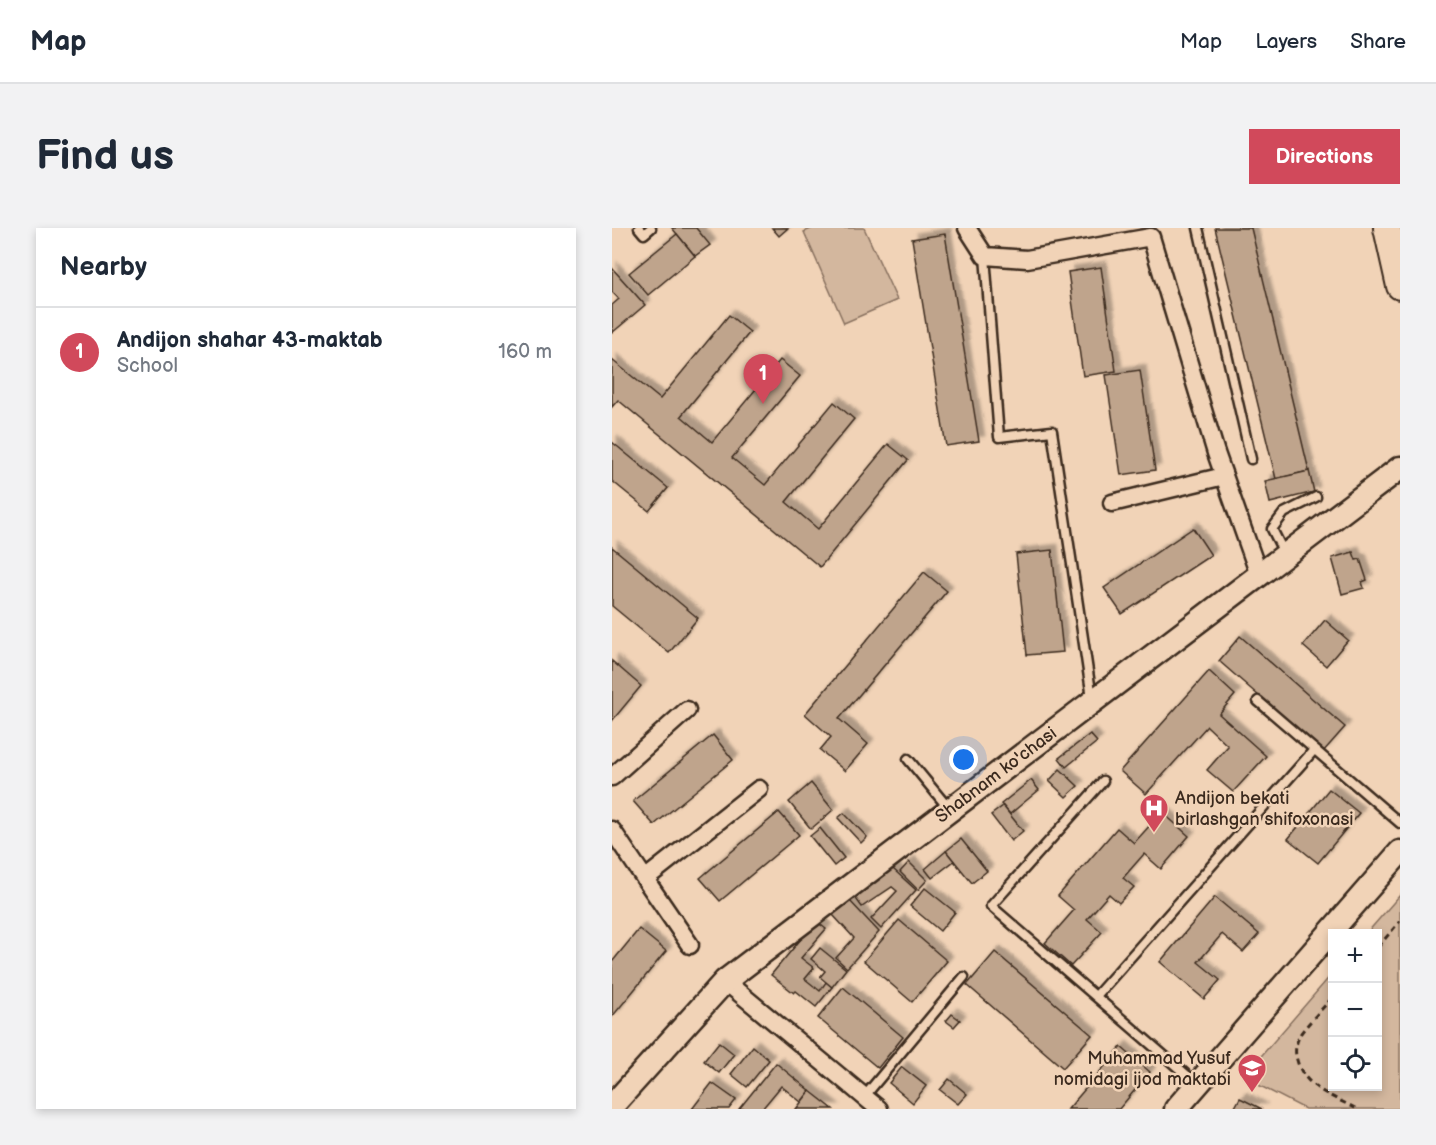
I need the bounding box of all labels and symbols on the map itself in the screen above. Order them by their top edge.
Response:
pin: 1 [744,354,782,404]
street label: Shabnam ko'chasi [931,723,1061,827]
your location [949,745,978,774]
place label: Аndijon bekati birlashgan shifoxonasi [1174,788,1354,830]
hospital icon: Аndijon bekati birlashgan shifoxonasi [1138,792,1170,834]
place label: Muhammad Yusuf nomidagi ijod maktabi [1054,1048,1231,1090]
school or university icon: Muhammad Yusuf nomidagi ijod maktabi [1236,1052,1268,1094]

